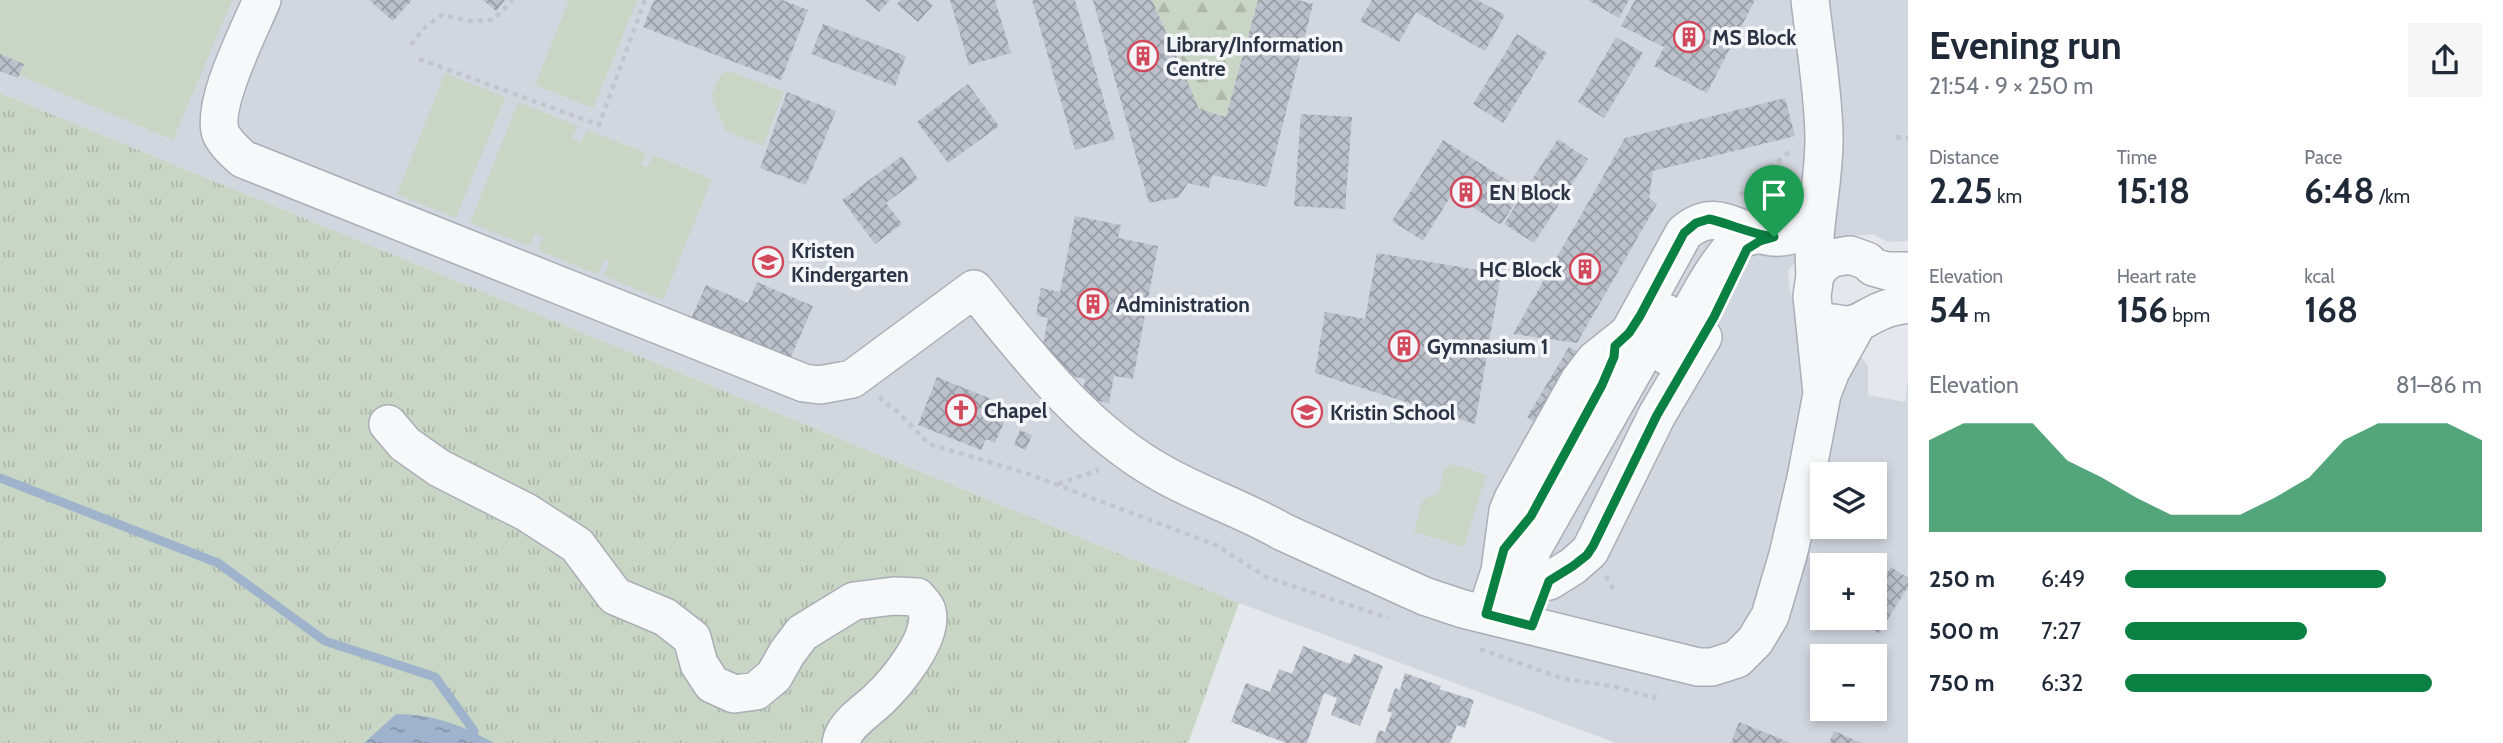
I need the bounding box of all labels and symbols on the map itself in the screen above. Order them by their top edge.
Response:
building icon: MS Block [1672,20,1706,54]
place label: MS Block [1712,25,1797,50]
place label: Library/Information Centre [1166,32,1343,81]
building icon: Library/Information Centre [1126,39,1160,73]
pin [1744,165,1804,237]
building icon: EN Block [1449,175,1483,209]
place label: EN Block [1489,180,1571,205]
place label: Kristen Kindergarten [791,238,909,287]
school or university icon: Kristen Kindergarten [751,245,785,279]
building icon: HC Block [1568,252,1602,286]
place label: HC Block [1479,257,1563,282]
building icon: Administration [1076,287,1110,321]
place label: Administration [1116,292,1250,317]
building icon: Gymnasium 1 [1387,329,1421,363]
place label: Gymnasium 1 [1427,334,1549,359]
church icon: Chapel [944,393,978,427]
school or university icon: Kristin School [1290,395,1324,429]
place label: Chapel [984,398,1048,423]
place label: Kristin School [1330,400,1456,425]

